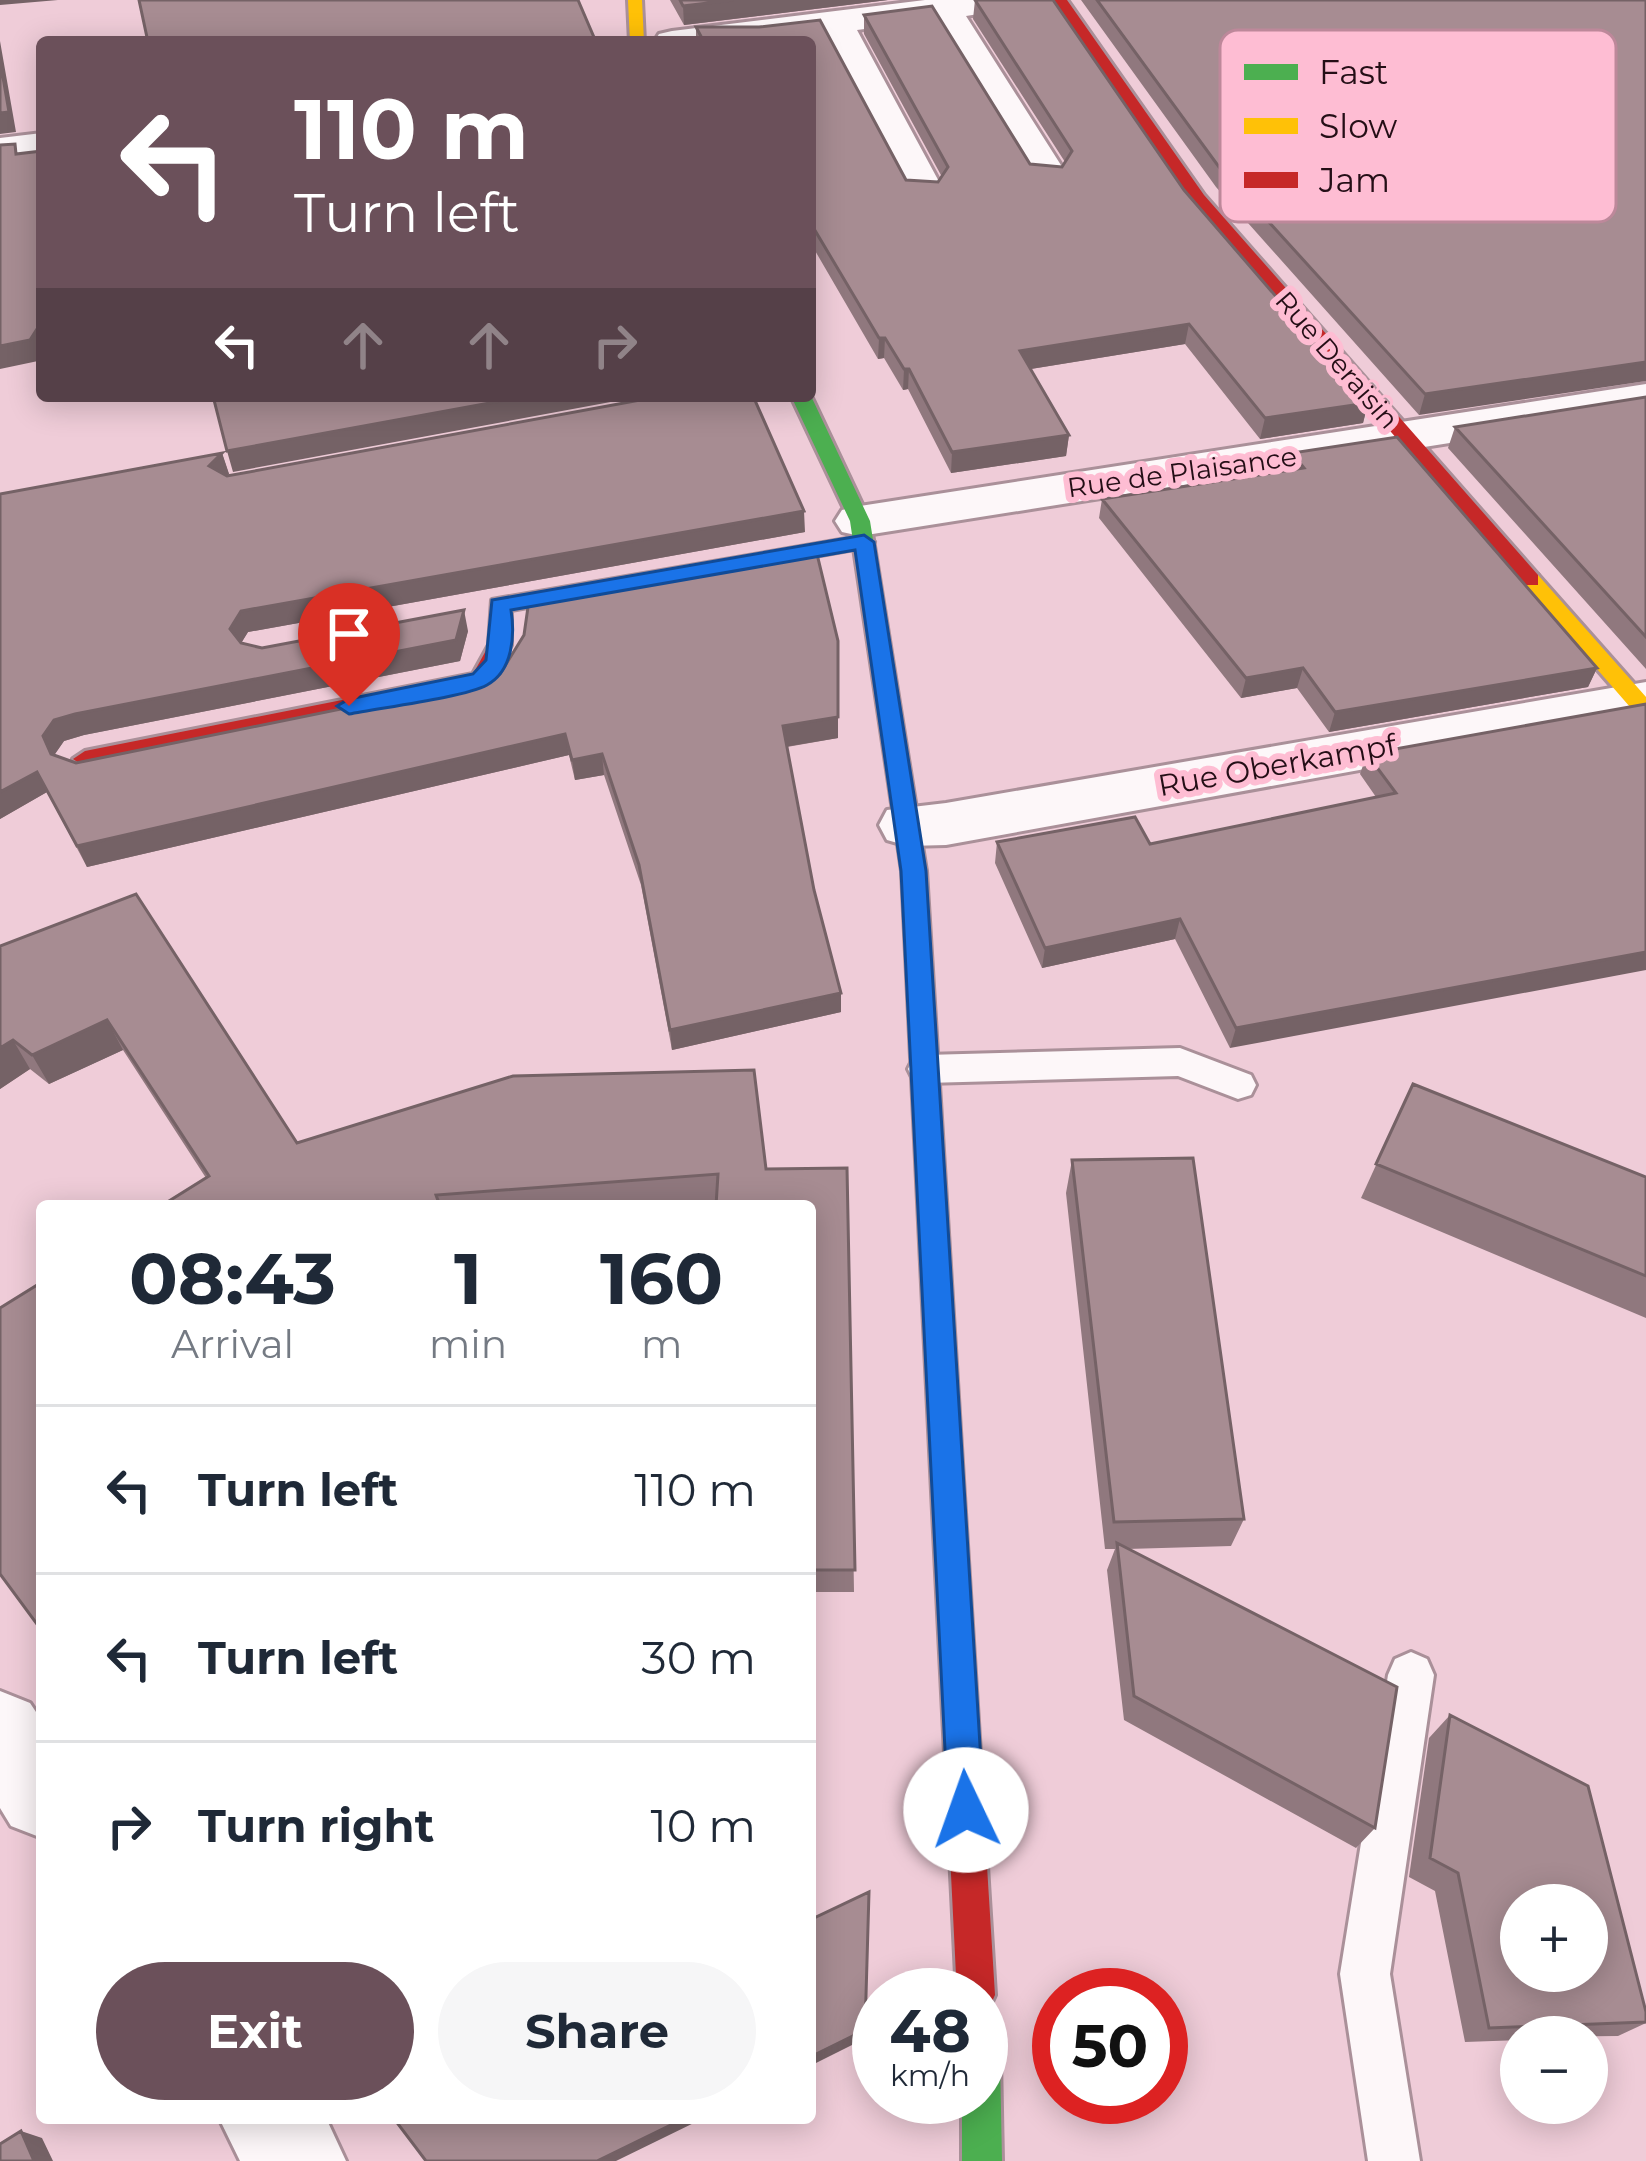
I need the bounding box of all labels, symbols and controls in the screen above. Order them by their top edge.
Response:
legend [1220,30,1616,222]
text: Fast [1319,52,1388,92]
text: 110 m [294,78,529,180]
icon: left [96,84,252,240]
text: Slow [1319,106,1397,146]
text: Jam [1318,160,1390,200]
text: Turn left [294,180,520,246]
street label: Rue Deraisin [1268,285,1406,435]
icon: left [204,312,270,378]
icon: ahead [330,312,396,378]
icon: ahead [456,312,522,378]
icon: right [582,312,648,378]
street label: Rue de Plaisance [1065,440,1299,504]
pin [298,583,400,706]
icon: arrive [316,601,382,667]
street label: Rue Oberkampf [1155,726,1401,804]
text: 08:43 [129,1234,336,1322]
text: 1 [454,1234,482,1322]
text: 160 [600,1234,723,1322]
text: Arrival [171,1320,294,1368]
text: min [429,1320,507,1368]
text: m [641,1320,682,1368]
icon: left [96,1457,162,1523]
text: Turn left [198,1462,398,1517]
text: 110 m [634,1462,756,1517]
icon: left [96,1625,162,1691]
text: Turn left [198,1630,398,1685]
text: 30 m [641,1630,756,1685]
position arrow [903,1747,1029,1873]
icon: right [96,1793,162,1859]
text: Turn right [198,1798,434,1853]
text: 10 m [650,1798,756,1853]
map controls [1500,1884,1608,2124]
button: + [1500,1884,1608,1992]
button: Exit [96,1962,414,2100]
button: Share [438,1962,756,2100]
speed limit sign: 50 [1032,1968,1188,2124]
text: 48 [889,1994,971,2067]
button: − [1500,2016,1608,2124]
text: km/h [890,2057,970,2094]

